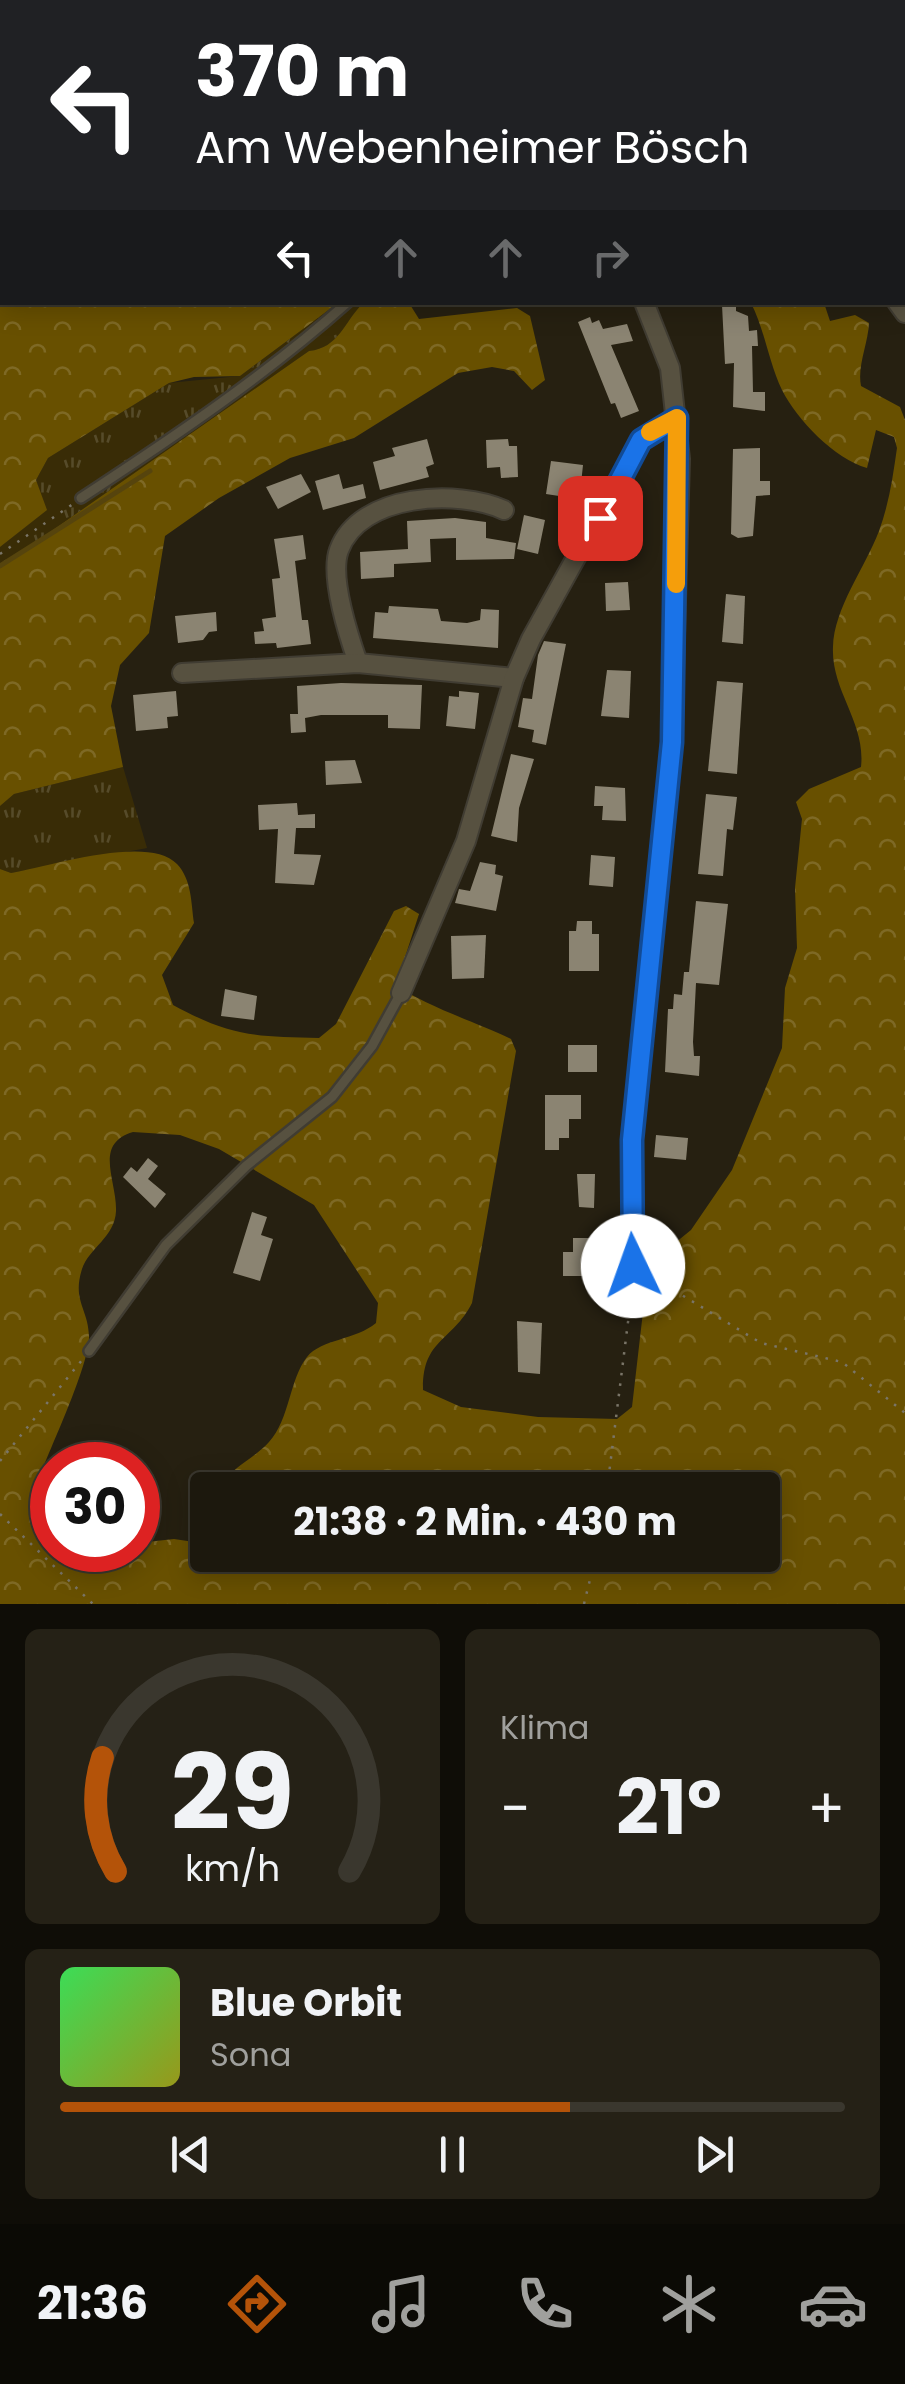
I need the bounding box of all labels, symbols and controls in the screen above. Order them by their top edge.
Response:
text: 370 m [195,22,409,121]
icon: left [30,40,160,170]
text: Am Webenheimer Bösch [195,116,749,179]
icon: left [268,230,323,285]
icon: ahead [373,230,428,285]
icon: ahead [478,230,533,285]
icon: right [583,230,638,285]
pin [558,476,643,561]
icon: arrive [573,491,628,546]
position arrow [581,1214,685,1318]
speed limit sign: 30 [30,1442,160,1572]
text: 21:38 · 2 Min. · 430 m [293,1495,677,1548]
text: Klima [500,1705,590,1750]
text: 29 [171,1720,294,1865]
text: 21° [616,1755,722,1860]
text: − [500,1770,530,1847]
text: + [807,1770,845,1847]
text: km/h [185,1843,280,1894]
text: Blue Orbit [210,1976,402,2029]
text: Sona [210,2032,291,2077]
icon: previous [163,2127,218,2182]
icon: pause [425,2127,480,2182]
icon: next [687,2127,742,2182]
icon: directions [222,2269,292,2339]
icon: music [366,2269,436,2339]
icon: phone [510,2269,580,2339]
icon: climate [654,2269,724,2339]
icon: car [798,2269,868,2339]
text: 21:36 [37,2272,148,2335]

